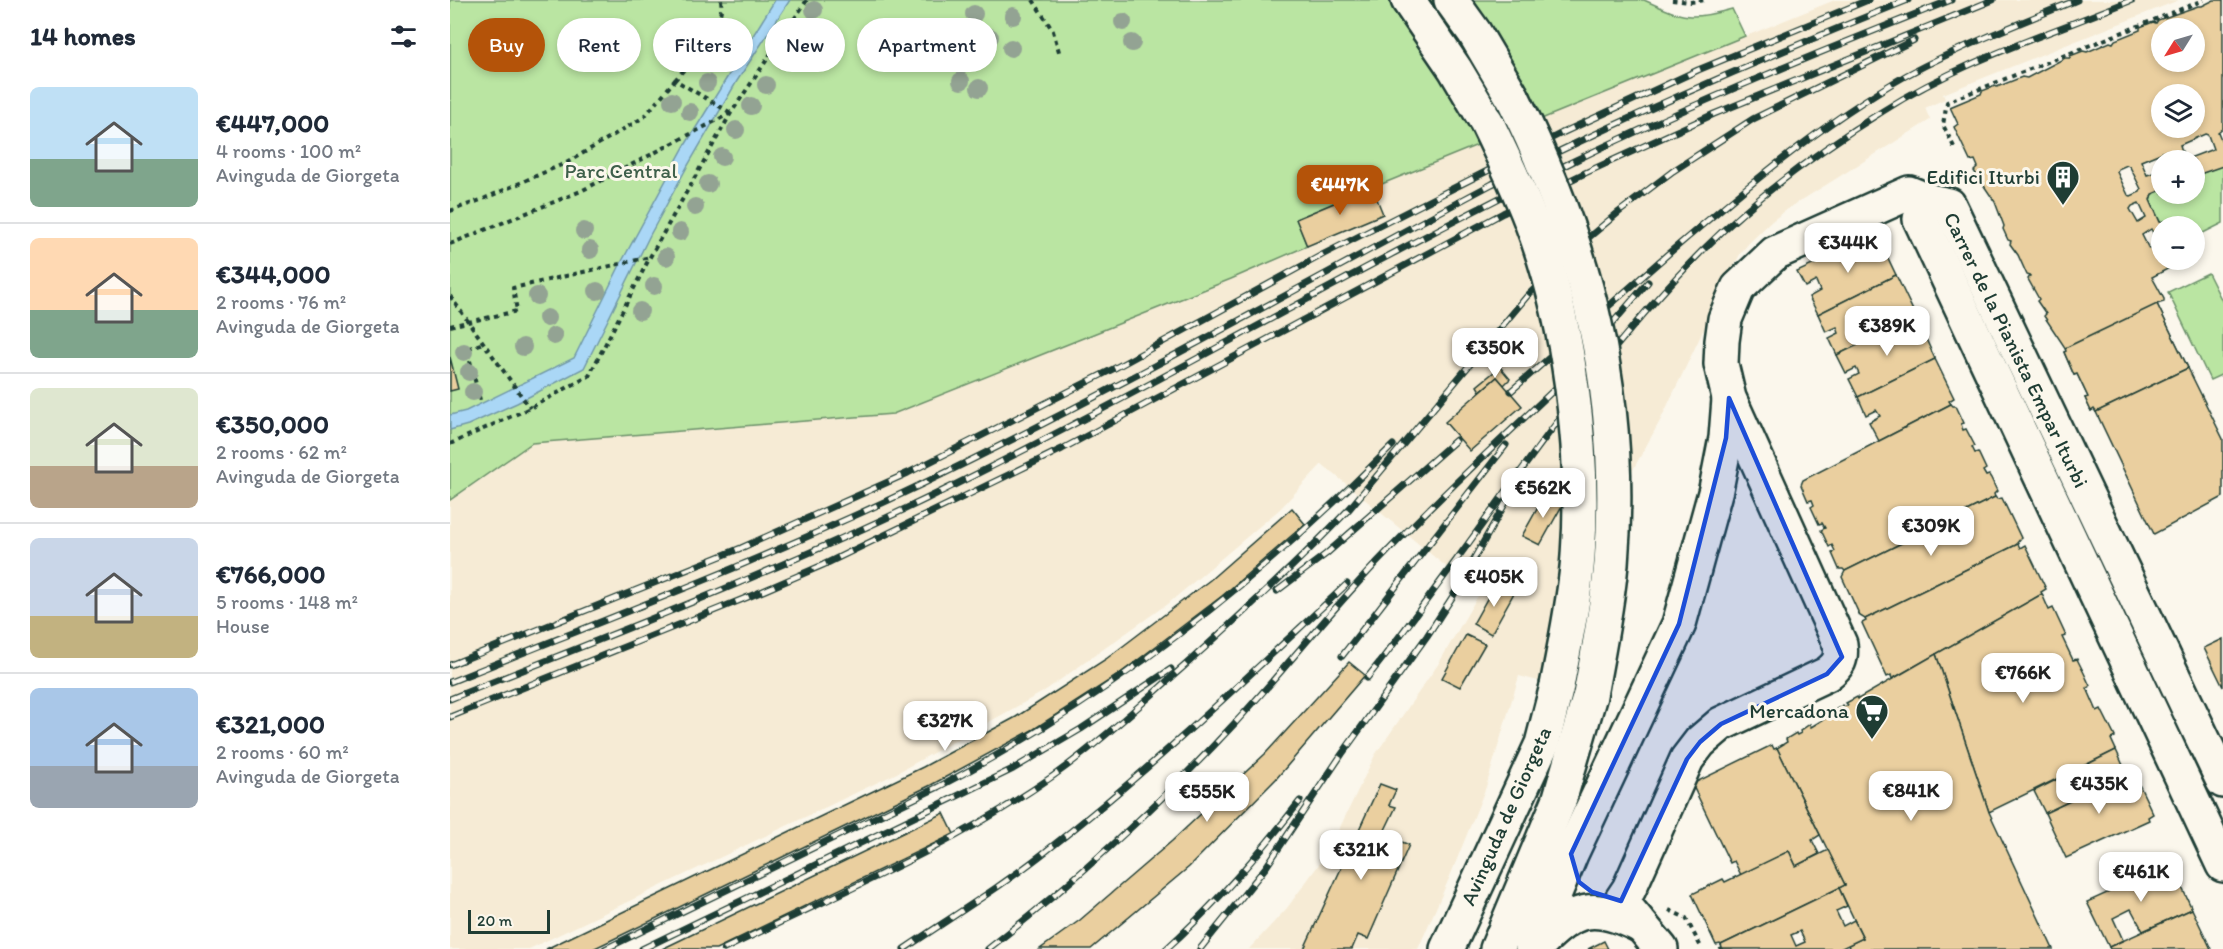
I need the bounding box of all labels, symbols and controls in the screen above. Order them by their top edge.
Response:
chip: Buy [468,18,545,72]
chip: Rent [557,18,641,72]
chip: Filters [653,18,753,72]
chip: New [765,18,845,72]
chip: Apartment [857,18,997,72]
north arrow [2151,18,2205,72]
map controls [2151,18,2205,270]
text: 14 homes [30,20,136,52]
icon: filters [387,20,420,53]
button: layers [2151,84,2205,138]
text: €447,000 [216,107,329,139]
icon: home [78,111,150,183]
text: 4 rooms · 100 m² [216,139,361,163]
button: + [2151,150,2205,204]
park label: Parc Central [565,158,678,183]
building icon: Edifici Iturbi [2045,159,2081,206]
text: Avinguda de Giorgeta [216,163,400,187]
place label: Edifici Iturbi [1926,164,2040,189]
pin: €447K [1298,165,1382,216]
text: €447K [1311,172,1369,196]
street label: Carrer de la Pianista Empar Iturbi [1939,208,2094,491]
button: − [2151,216,2205,270]
pin: €344K [1806,223,1890,274]
text: €344K [1818,230,1878,254]
text: €344,000 [216,258,330,290]
icon: home [78,262,150,334]
text: 2 rooms · 76 m² [216,290,346,314]
pin: €389K [1845,306,1929,357]
text: €389K [1859,313,1915,337]
text: Avinguda de Giorgeta [216,314,400,338]
pin: €350K [1453,328,1537,379]
text: €350K [1466,335,1524,359]
text: €350,000 [216,408,329,440]
icon: home [78,412,150,484]
text: 2 rooms · 62 m² [216,440,347,464]
text: Avinguda de Giorgeta [216,464,400,488]
pin: €562K [1501,468,1585,519]
text: €562K [1515,475,1571,499]
pin: €309K [1889,506,1973,557]
text: €309K [1902,513,1960,537]
pin: €405K [1452,557,1536,608]
text: €766,000 [216,558,325,590]
icon: home [78,562,150,634]
text: €405K [1464,564,1524,588]
text: 5 rooms · 148 m² [216,590,358,614]
text: House [216,614,270,638]
pin: €766K [1981,653,2065,704]
text: €766K [1995,660,2051,684]
supermarket icon: Mercadona [1854,693,1890,740]
place label: Mercadona [1749,698,1849,723]
pin: €327K [903,701,987,752]
text: €321,000 [216,708,325,740]
text: €327K [917,708,973,732]
icon: home [78,712,150,784]
street label: Avinguda de Giorgeta [1455,723,1556,909]
text: 2 rooms · 60 m² [216,740,349,764]
text: Avinguda de Giorgeta [216,764,400,788]
pin: €435K [2057,764,2141,815]
pin: €841K [1869,771,1953,822]
text: €435K [2070,771,2128,795]
pin: €555K [1165,772,1249,823]
text: €841K [1883,778,1939,802]
text: €555K [1179,779,1235,803]
pin: €321K [1319,830,1403,881]
text: €321K [1334,837,1388,861]
pin: €461K [2099,852,2183,903]
text: €461K [2113,859,2169,883]
scale bar [468,907,550,934]
text: 20 m [477,911,512,930]

